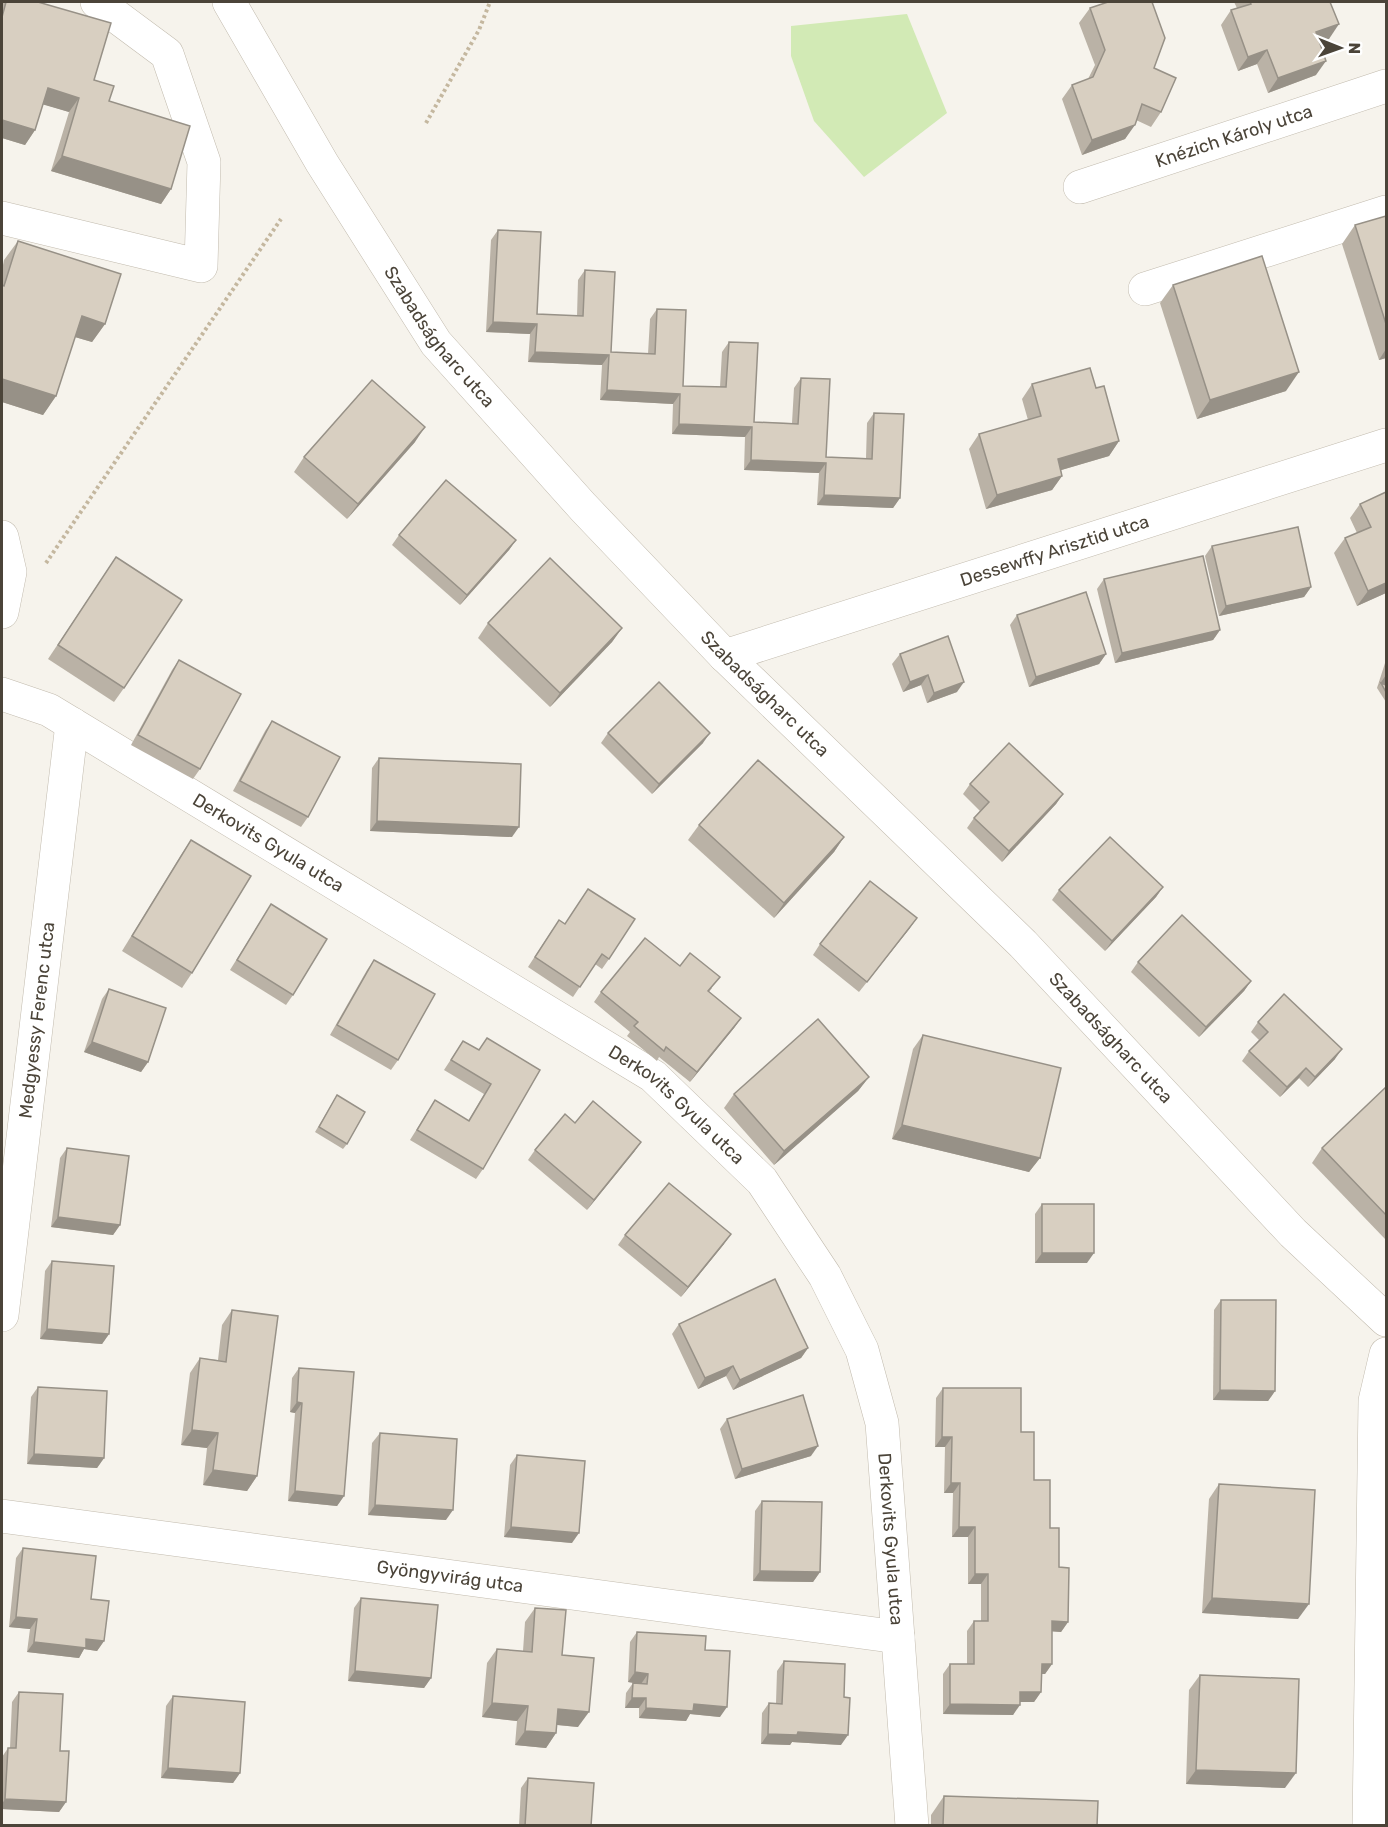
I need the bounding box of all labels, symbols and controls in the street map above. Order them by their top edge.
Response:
north arrow [1310,18,1370,78]
text: N [1345,42,1364,54]
street label: Knézich Károly utca [1152,100,1315,172]
street label: Szabadságharc utca [379,262,499,412]
street label: Dessewffy Arisztid utca [957,510,1152,591]
street label: Szabadságharc utca [696,626,834,762]
street label: Derkovits Gyula utca [189,789,348,897]
street label: Medgyessy Ferenc utca [14,921,59,1120]
street label: Szabadságharc utca [1044,968,1177,1108]
street label: Derkovits Gyula utca [604,1041,749,1169]
street label: Derkovits Gyula utca [873,1452,908,1626]
street label: Gyöngyvirág utca [375,1556,525,1597]

